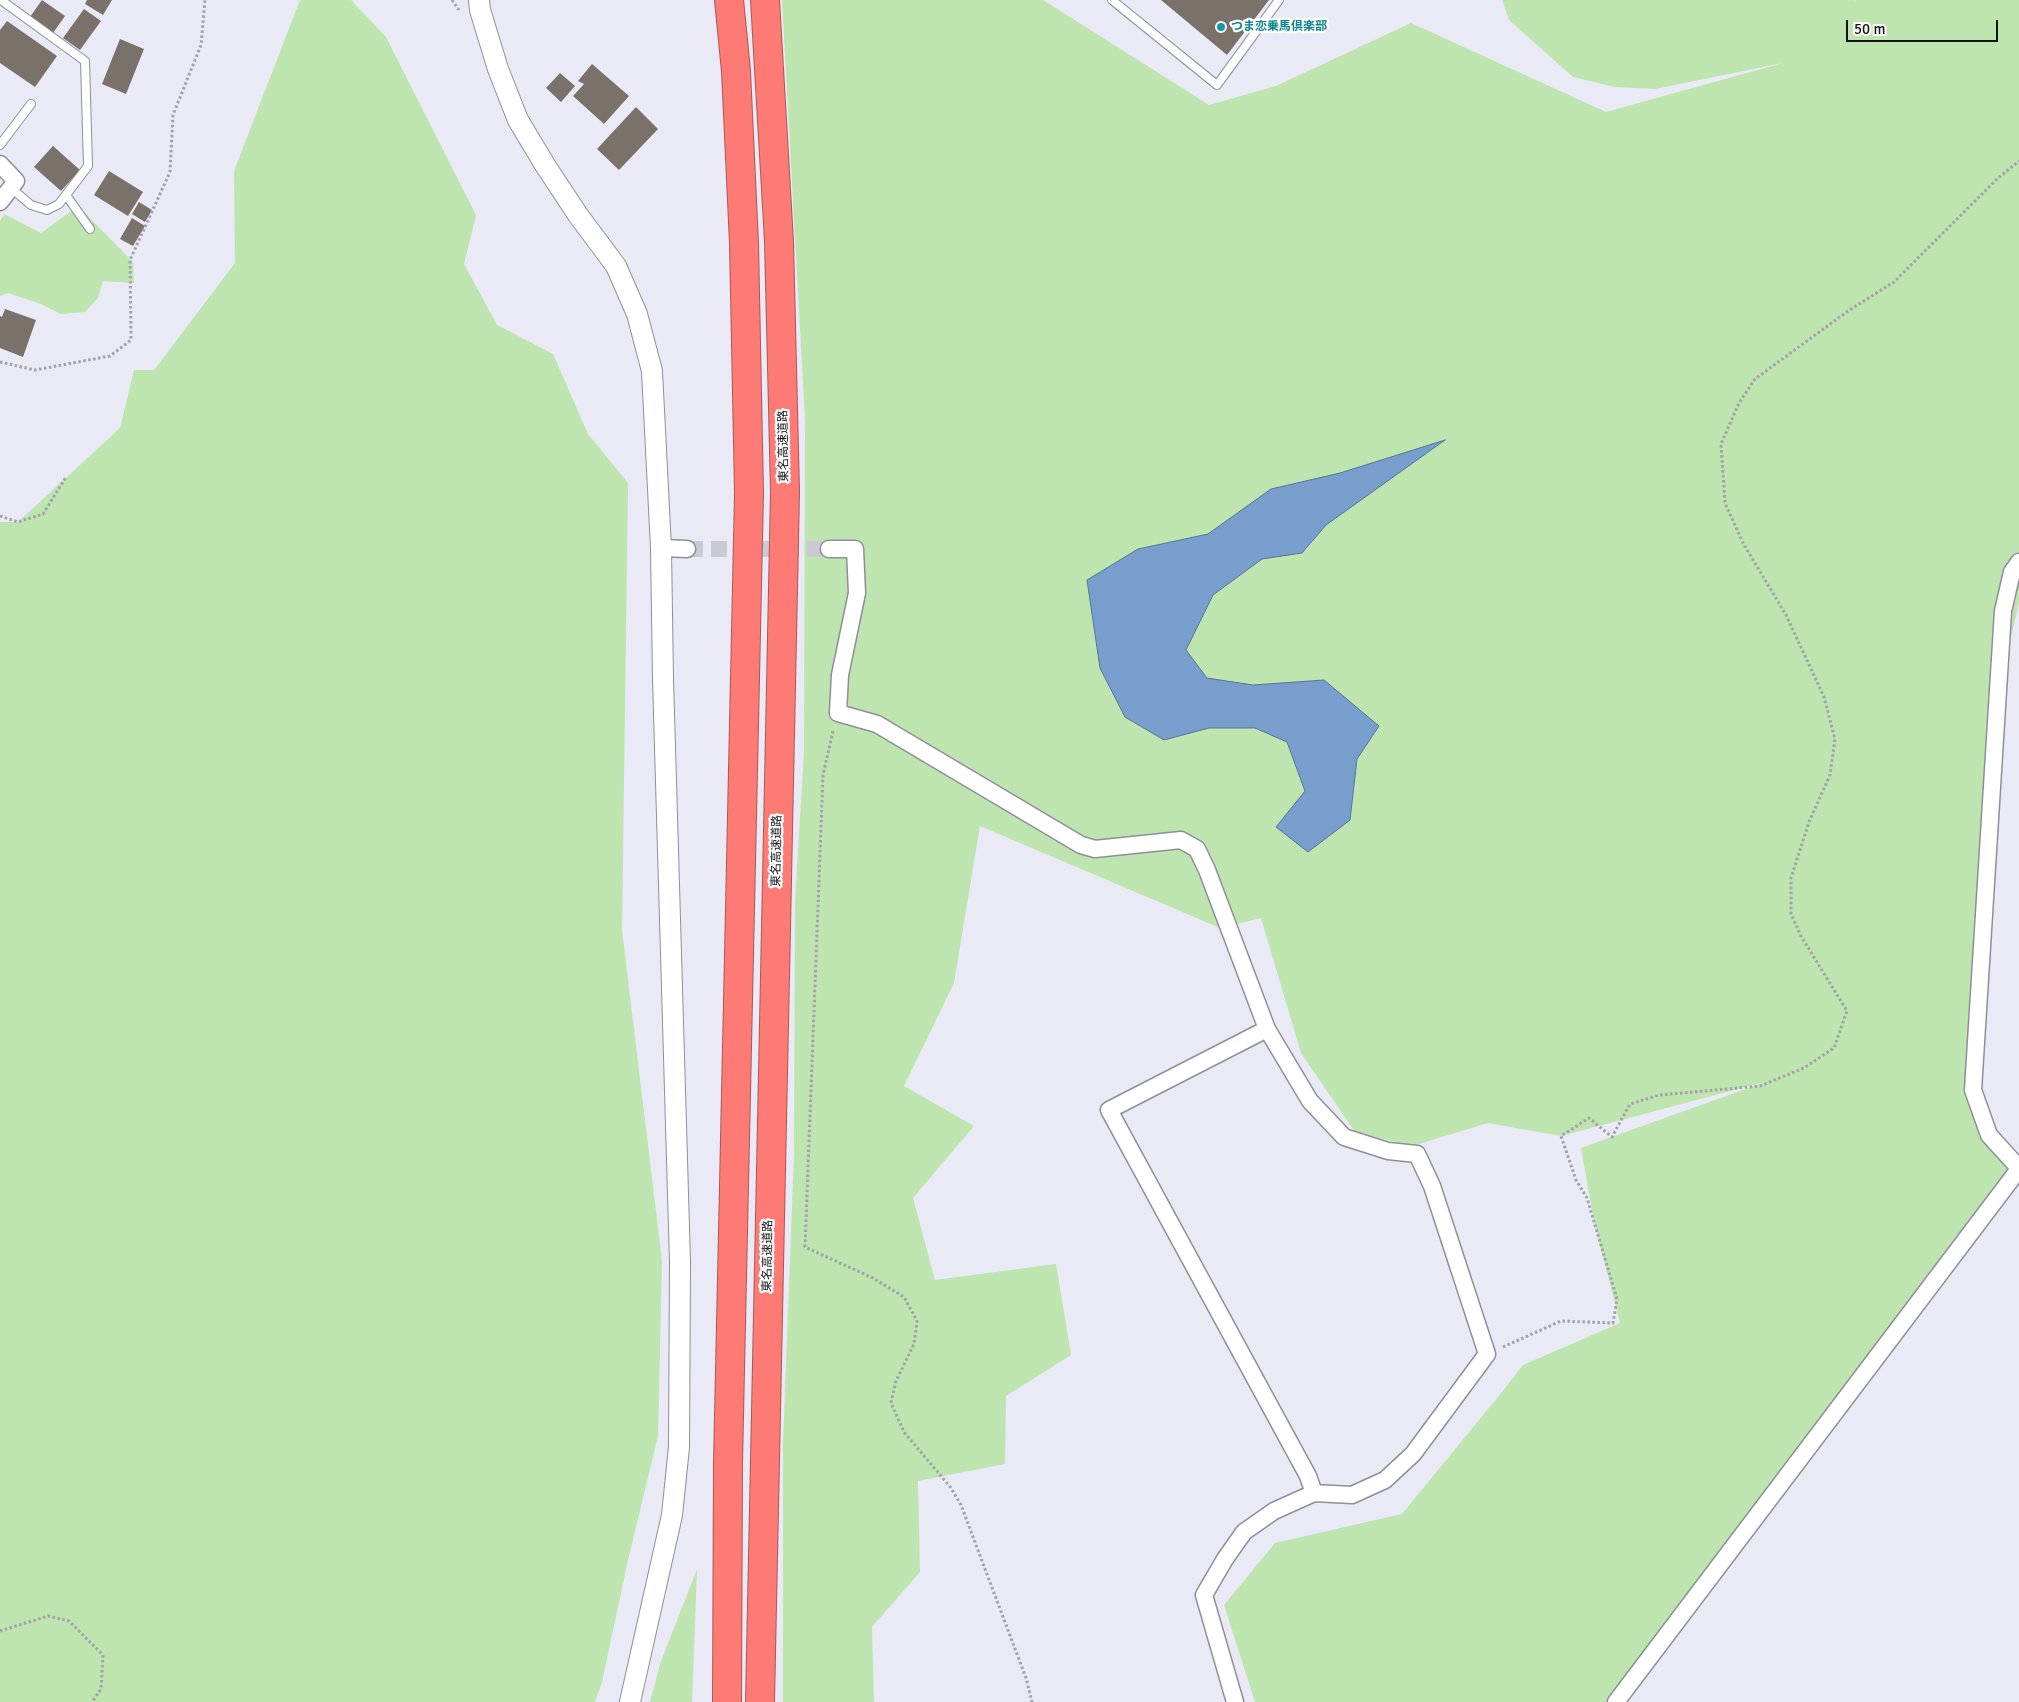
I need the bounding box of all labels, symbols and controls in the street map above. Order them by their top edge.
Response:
scale bar [1849,10,2002,42]
place label: つま恋乗馬倶楽部 [1231,20,1327,34]
text: 50 m [1854,20,1885,38]
marker: つま恋乗馬倶楽部 [1215,21,1227,33]
street label: 東名高速道路 [776,410,792,482]
street label: 東名高速道路 [769,815,785,887]
street label: 東名高速道路 [760,1220,776,1292]

